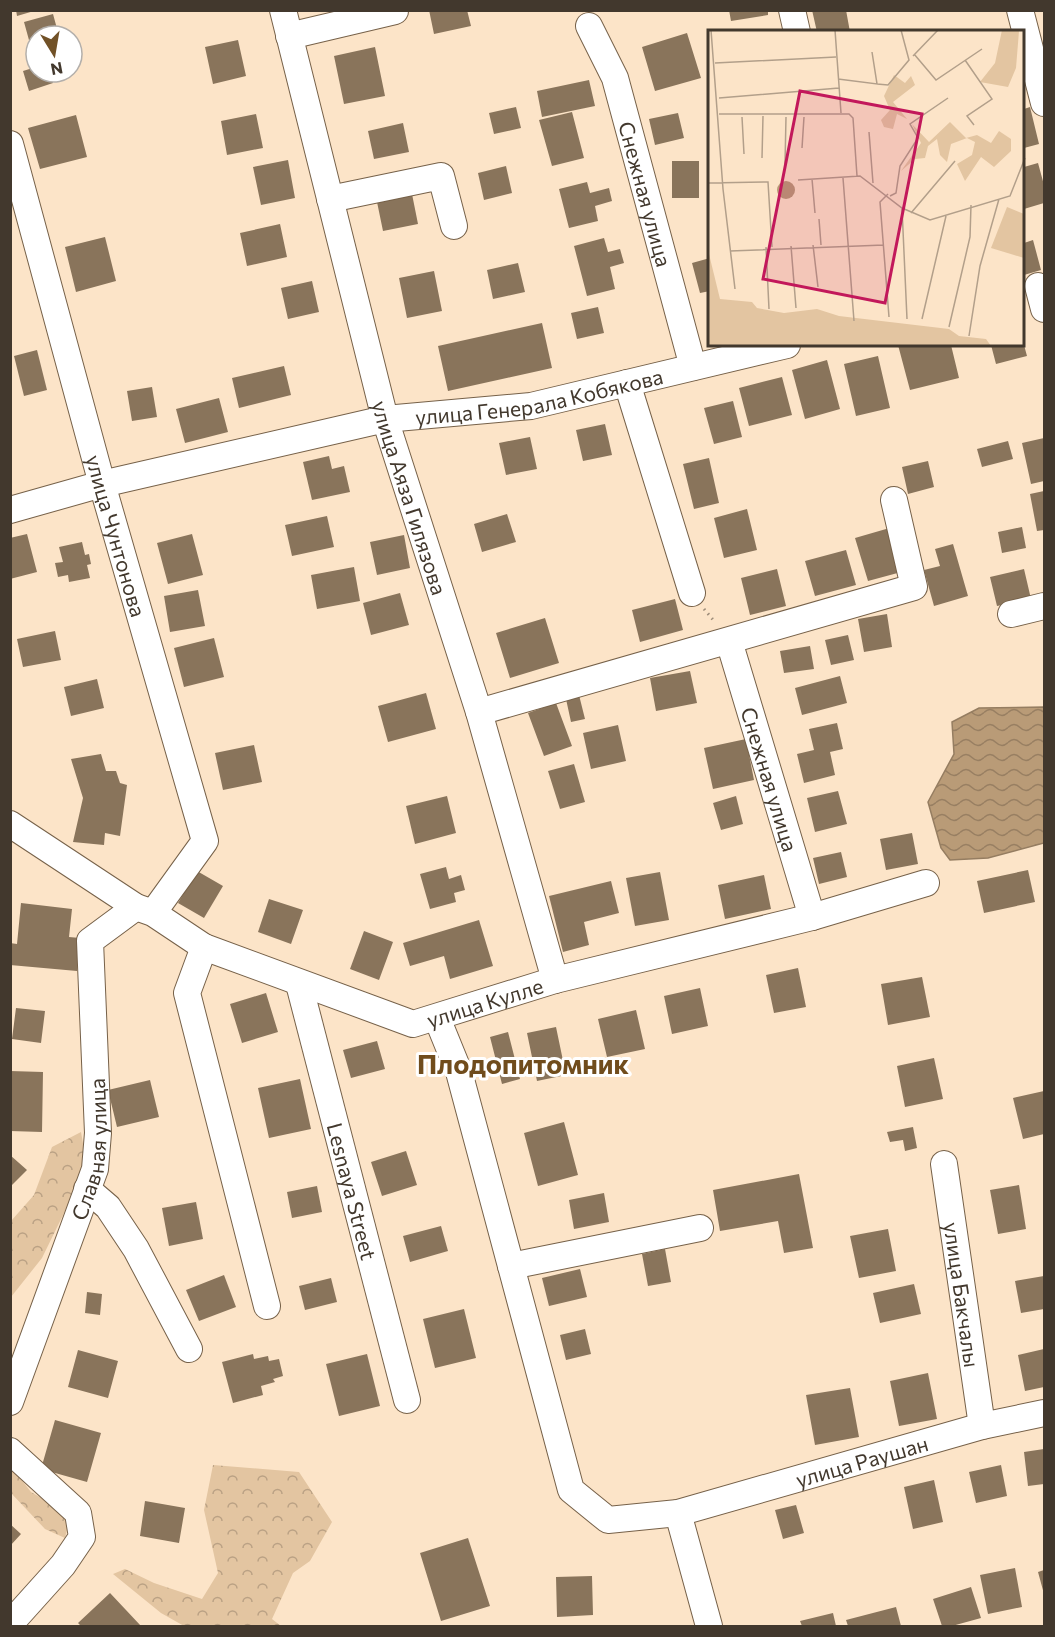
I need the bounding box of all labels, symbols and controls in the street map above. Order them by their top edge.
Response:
north arrow [24,24,84,84]
inset map [708,30,1025,346]
text: N [49,59,65,80]
street label: Снежная улица [615,118,678,269]
street label: улица Генерала Кобякова [414,363,665,429]
street label: улица Аяза Гилязова [368,398,453,598]
street label: улица Чунтонова [82,452,152,620]
street label: Снежная улица [737,704,804,854]
street label: улица Кулле [423,972,546,1032]
district label: Плодопитомник [417,1047,630,1080]
street label: Славная улица [65,1078,111,1223]
street label: Lesnaya Street [323,1120,383,1262]
street label: улица Бакчалы [940,1220,986,1369]
street label: улица Раушан [793,1430,931,1491]

